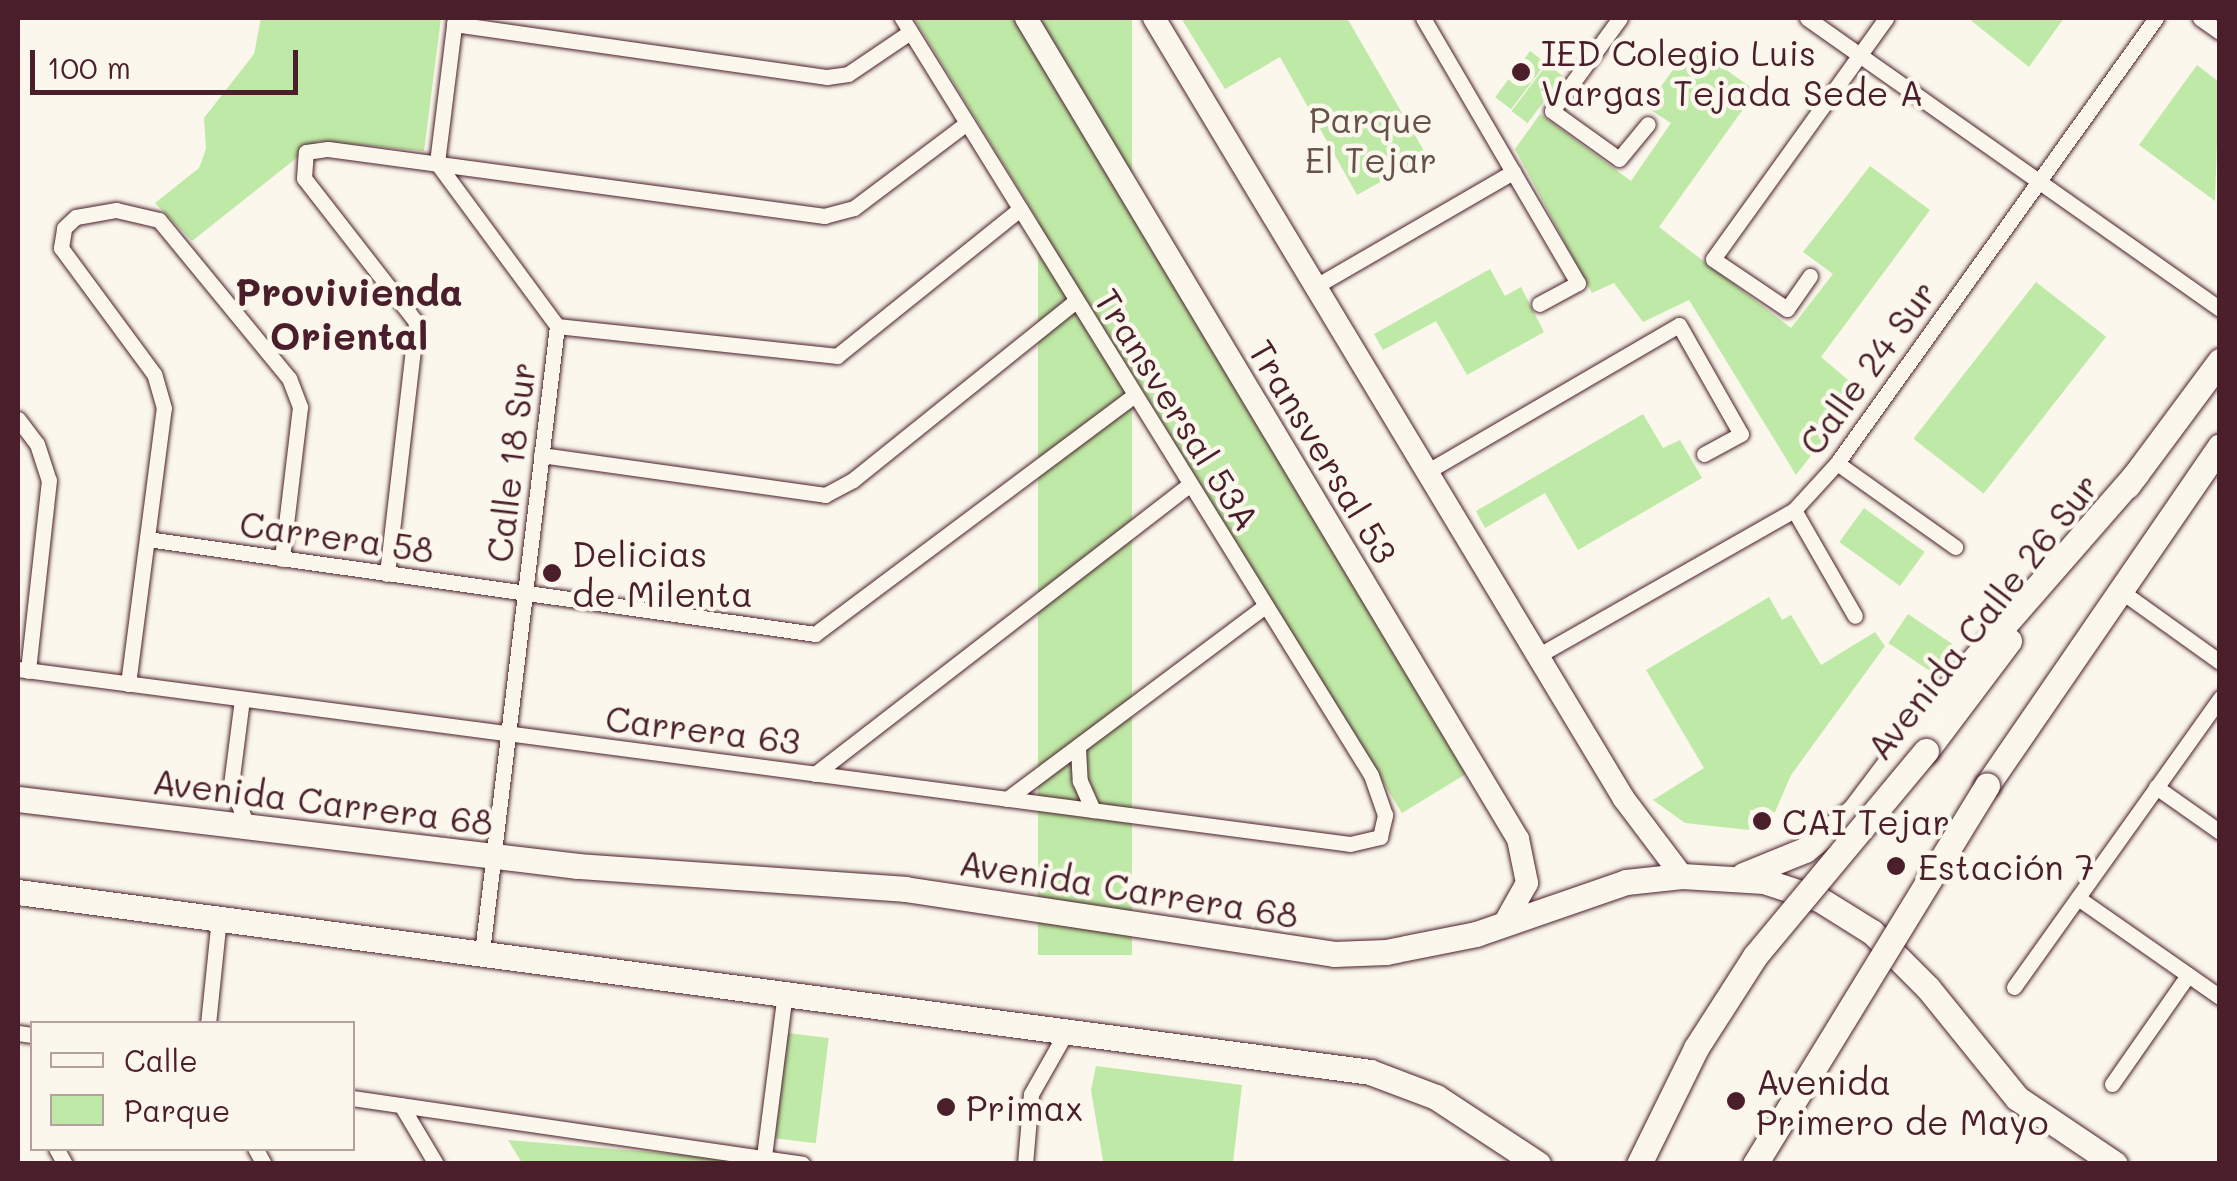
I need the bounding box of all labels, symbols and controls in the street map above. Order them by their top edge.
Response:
scale bar [35,30,302,92]
place label: IED Colegio Luis Vargas Tejada Sede A [1541,31,1924,113]
text: 100 m [47,47,131,87]
marker: IED Colegio Luis Vargas Tejada Sede A [1510,61,1532,83]
park label: Parque El Tejar [1305,98,1437,180]
district label: Provivienda Oriental [235,269,463,358]
street label: Calle 24 Sur [1790,272,1944,462]
street label: Transversal 53A [1087,280,1269,538]
street label: Transversal 53 [1241,332,1407,570]
street label: Calle 18 Sur [477,359,543,565]
street label: Avenida Calle 26 Sur [1857,465,2107,767]
street label: Carrera 58 [237,502,437,570]
place label: Delicias de Milenta [572,532,753,614]
marker: Delicias de Milenta [541,562,563,584]
street label: Carrera 63 [603,696,803,762]
street label: Avenida Carrera 68 [150,759,496,843]
place label: CAI Tejar [1782,800,1950,842]
marker: CAI Tejar [1751,810,1773,832]
street label: Avenida Carrera 68 [956,840,1302,936]
place label: Estación 7 [1918,845,2094,887]
marker: Estación 7 [1883,853,1909,879]
legend [30,1021,355,1151]
text: Calle [124,1040,198,1080]
place label: Avenida Primero de Mayo [1756,1060,2049,1142]
place label: Primax [966,1086,1083,1128]
text: Parque [124,1090,230,1130]
marker: Avenida Primero de Mayo [1725,1090,1747,1112]
marker: Primax [935,1096,957,1118]

